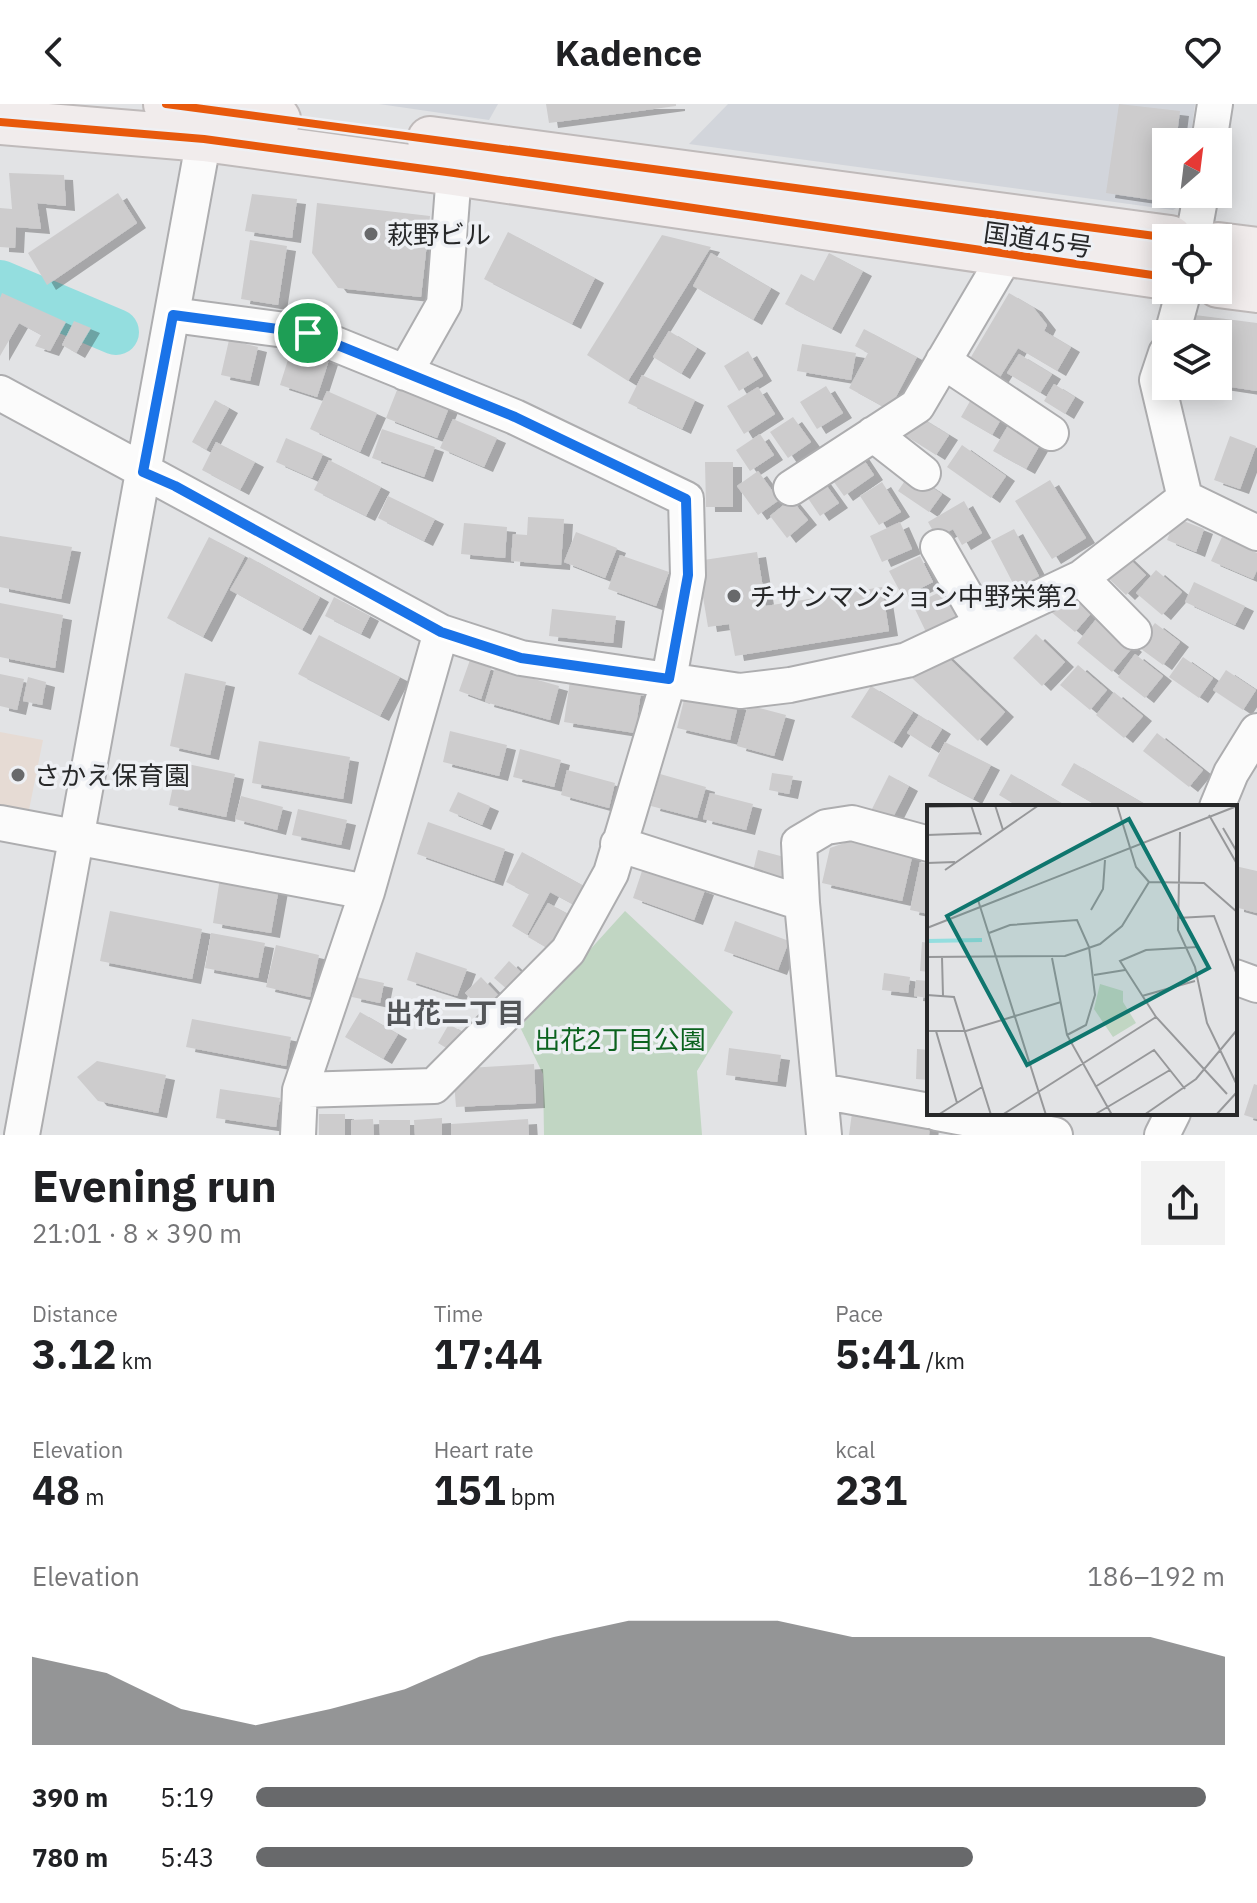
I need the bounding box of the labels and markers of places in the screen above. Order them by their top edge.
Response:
place label: 萩野ビル [387,217,491,251]
marker: 萩野ビル [362,225,380,243]
pin [274,299,342,367]
place label: チサンマンション中野栄第2 [750,579,1078,613]
marker: チサンマンション中野栄第2 [725,587,743,605]
place label: さかえ保育園 [34,758,190,792]
marker: さかえ保育園 [9,766,27,784]

